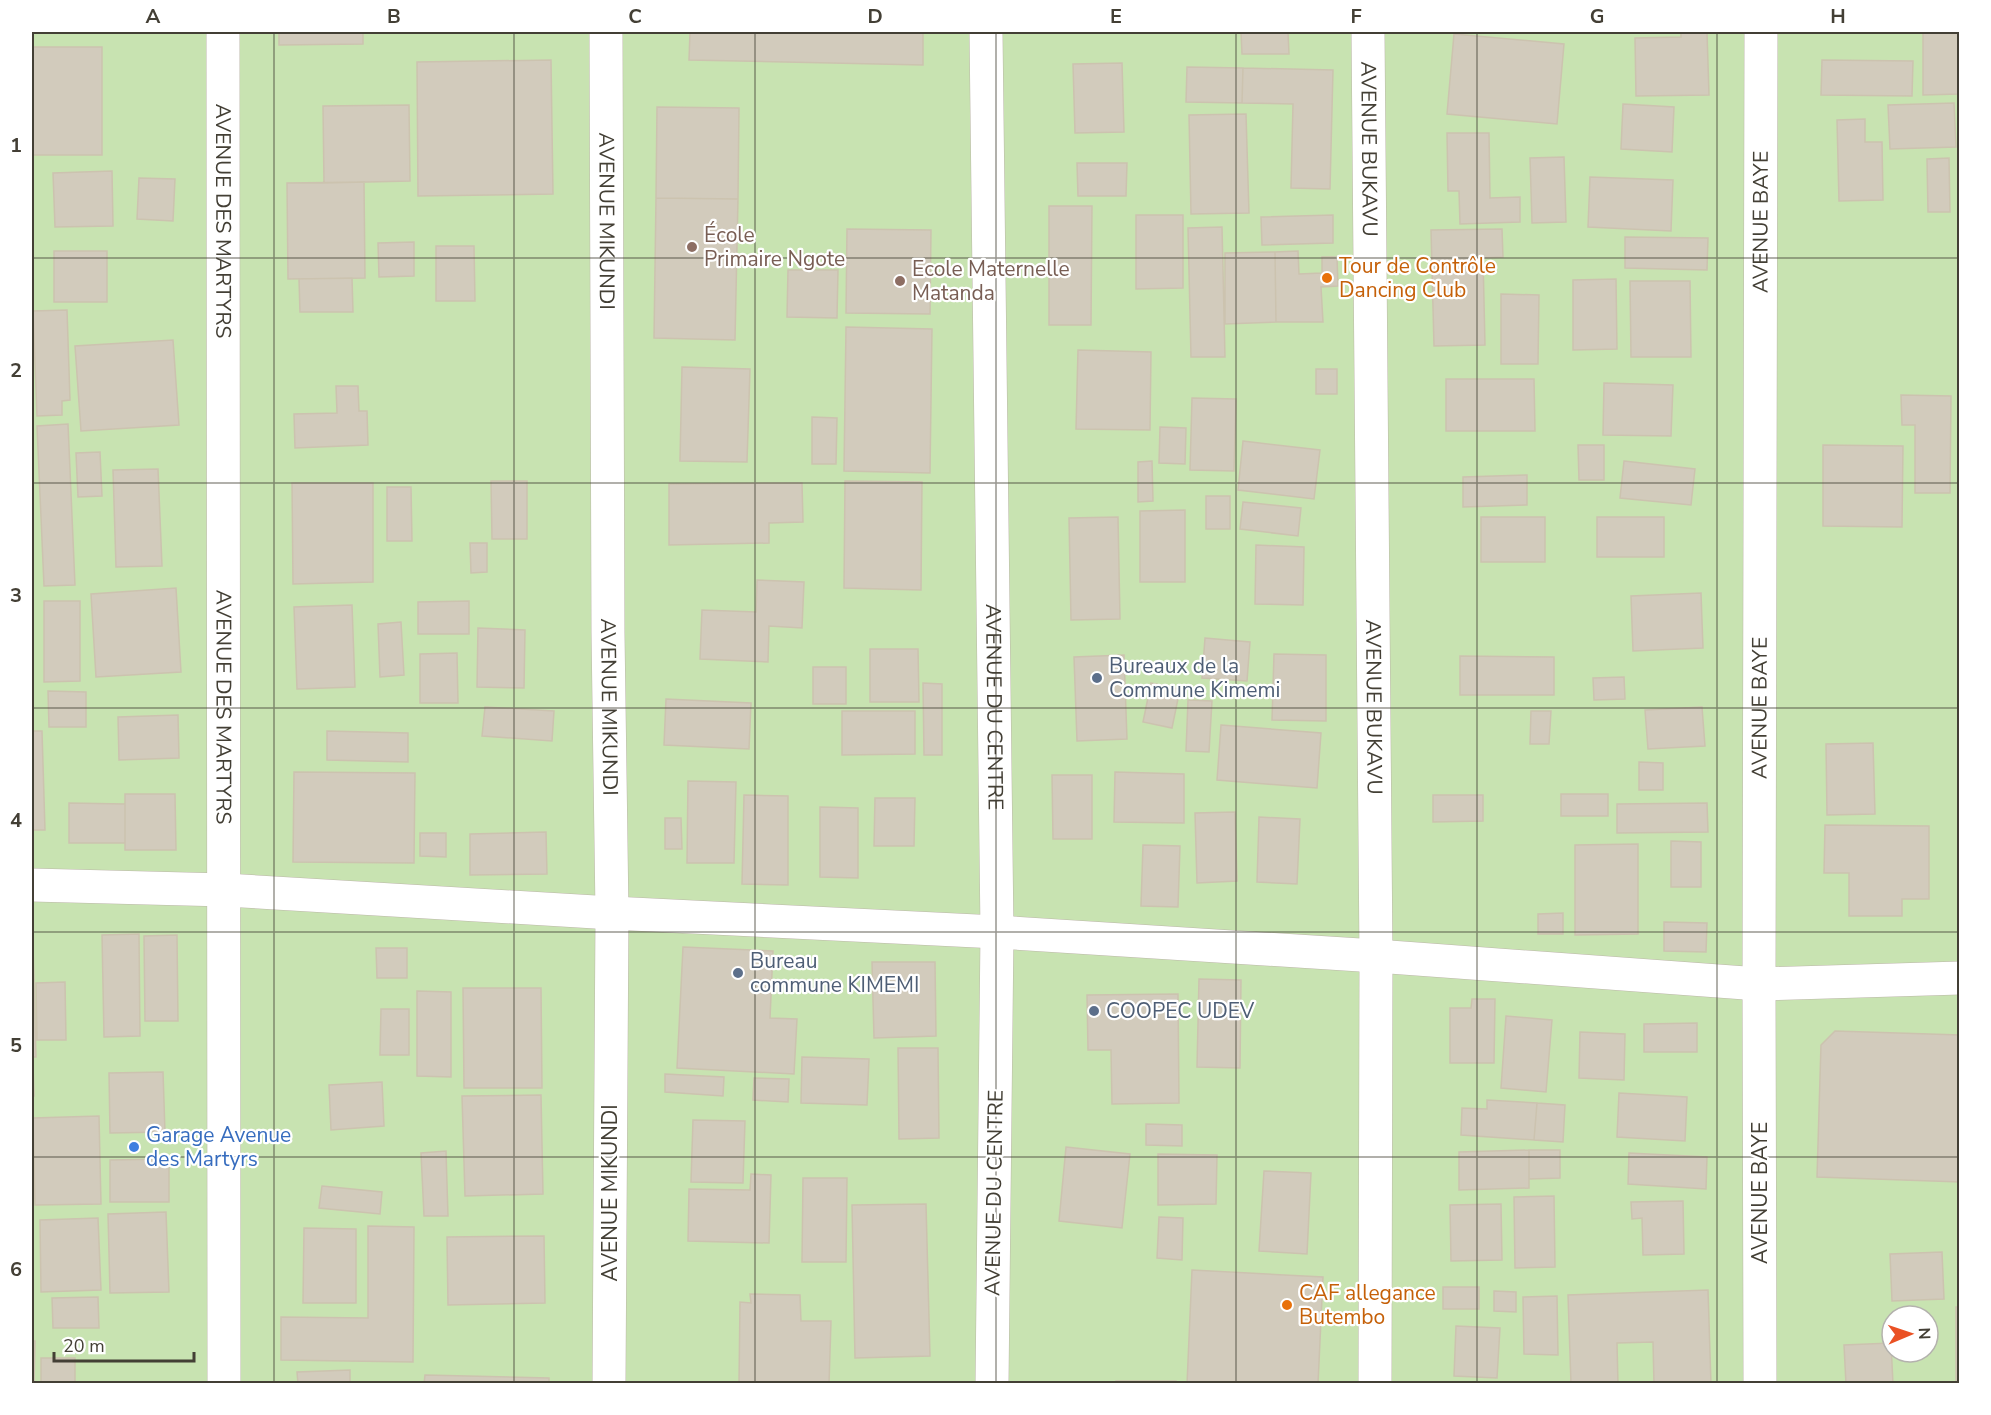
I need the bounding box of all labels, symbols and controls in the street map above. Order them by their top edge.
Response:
text: A [146,3,161,30]
text: B [387,3,401,30]
text: C [628,3,642,30]
text: D [867,3,883,30]
text: E [1110,3,1122,30]
text: F [1350,3,1362,30]
text: G [1590,3,1604,30]
text: H [1830,3,1846,30]
street label: AVENUE BUKAVU [1354,61,1384,237]
street label: AVENUE DES MARTYRS [209,104,237,339]
text: 1 [10,132,22,159]
street label: AVENUE MIKUNDI [592,132,621,310]
street label: AVENUE BAYE [1746,151,1775,293]
place label: École Primaire Ngote [704,221,845,273]
marker: École Primaire Ngote [685,240,699,254]
place label: Tour de Contrôle Dancing Club [1339,252,1496,304]
place label: Ecole Maternelle Matanda [912,255,1070,307]
marker: Tour de Contrôle Dancing Club [1320,271,1334,285]
marker: Ecole Maternelle Matanda [893,274,907,288]
text: 2 [10,357,22,384]
text: 3 [10,582,22,609]
street label: AVENUE DES MARTYRS [209,590,238,825]
street label: AVENUE DU CENTRE [979,603,1010,810]
street label: AVENUE MIKUNDI [594,618,624,796]
street label: AVENUE BUKAVU [1359,619,1389,795]
street label: AVENUE BAYE [1745,637,1774,779]
place label: Bureaux de la Commune Kimemi [1109,652,1280,704]
marker: Bureaux de la Commune Kimemi [1090,671,1104,685]
text: 4 [10,807,22,834]
place label: Bureau commune KIMEMI [750,947,919,999]
marker: Bureau commune KIMEMI [731,966,745,980]
place label: COOPEC UDEV [1106,997,1255,1025]
marker: COOPEC UDEV [1087,1004,1101,1018]
text: 5 [10,1032,22,1059]
street label: AVENUE DU CENTRE [978,1090,1010,1296]
street label: AVENUE MIKUNDI [596,1104,624,1282]
place label: Garage Avenue des Martyrs [146,1121,291,1173]
street label: AVENUE BAYE [1746,1122,1774,1264]
marker: Garage Avenue des Martyrs [127,1140,141,1154]
text: 6 [10,1256,22,1283]
place label: CAF allegance Butembo [1299,1279,1436,1331]
marker: CAF allegance Butembo [1280,1298,1294,1312]
north arrow [1880,1304,1940,1364]
scale bar [54,1325,194,1363]
text: N [1913,1327,1935,1340]
text: 20 m [63,1334,105,1358]

